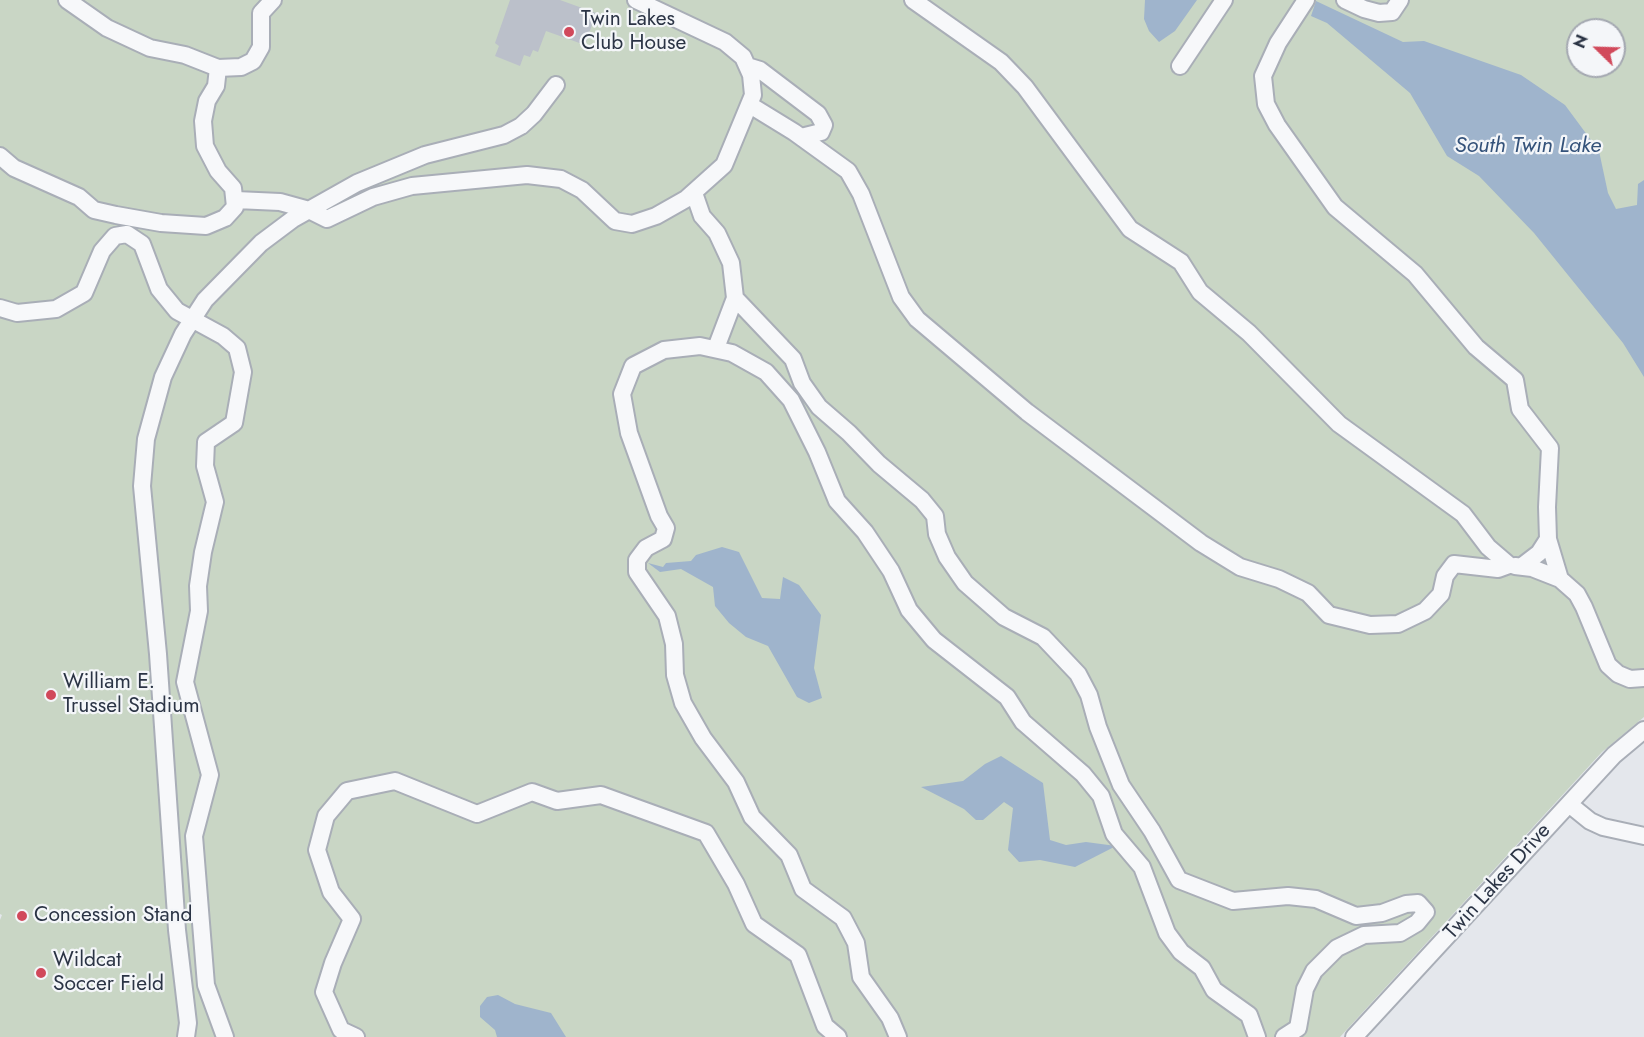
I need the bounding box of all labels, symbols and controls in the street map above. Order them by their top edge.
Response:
place label: Twin Lakes Club House [581,7,686,57]
north arrow [1566,18,1626,78]
marker: Twin Lakes Club House [562,25,576,39]
text: N [1568,31,1594,52]
water label: South Twin Lake [1455,134,1601,160]
place label: William E. Trussel Stadium [63,670,200,720]
marker: William E. Trussel Stadium [44,688,58,702]
street label: Twin Lakes Drive [1439,819,1557,945]
place label: Concession Stand [34,903,193,929]
marker: Concession Stand [15,909,29,923]
place label: Wildcat Soccer Field [53,948,164,998]
marker: Wildcat Soccer Field [34,966,48,980]

